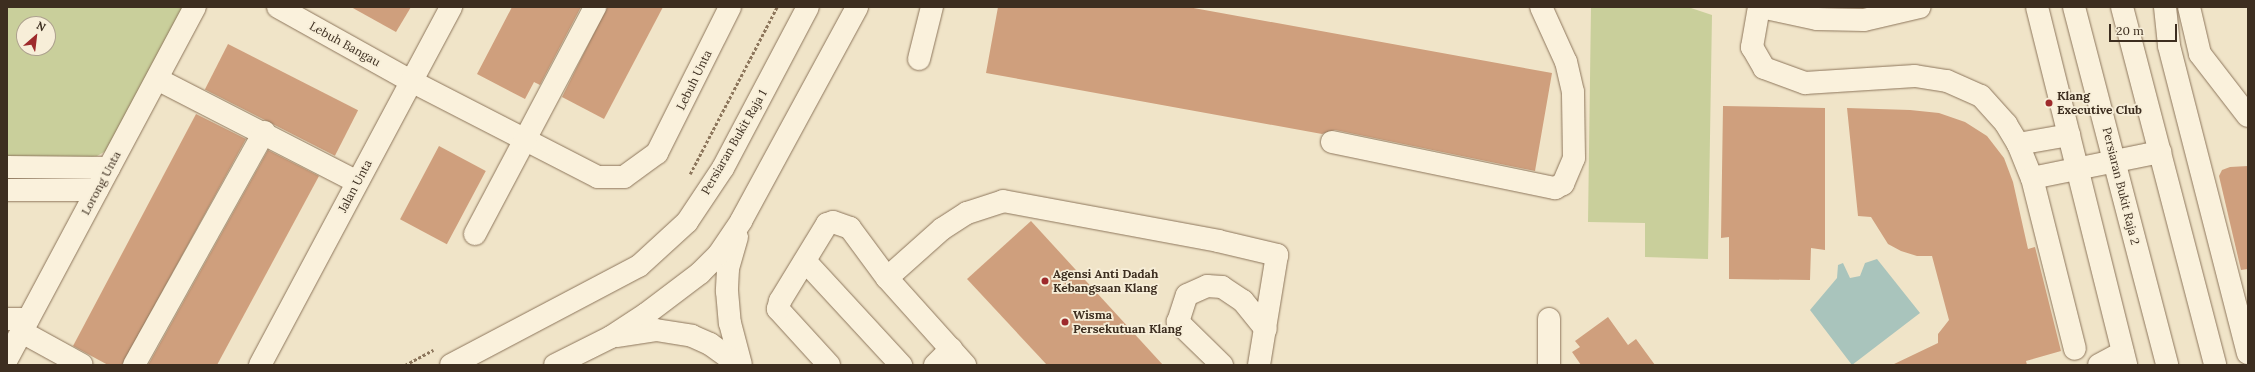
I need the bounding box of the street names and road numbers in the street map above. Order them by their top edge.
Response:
street label: Lebuh Bangau [307,19,383,69]
street label: Lebuh Unta [673,48,715,112]
street label: Persiaran Bukit Raja 1 [698,87,770,197]
street label: Persiaran Bukit Raja 2 [2099,126,2143,246]
street label: Lorong Unta [78,149,124,217]
street label: Jalan Unta [335,157,375,215]

